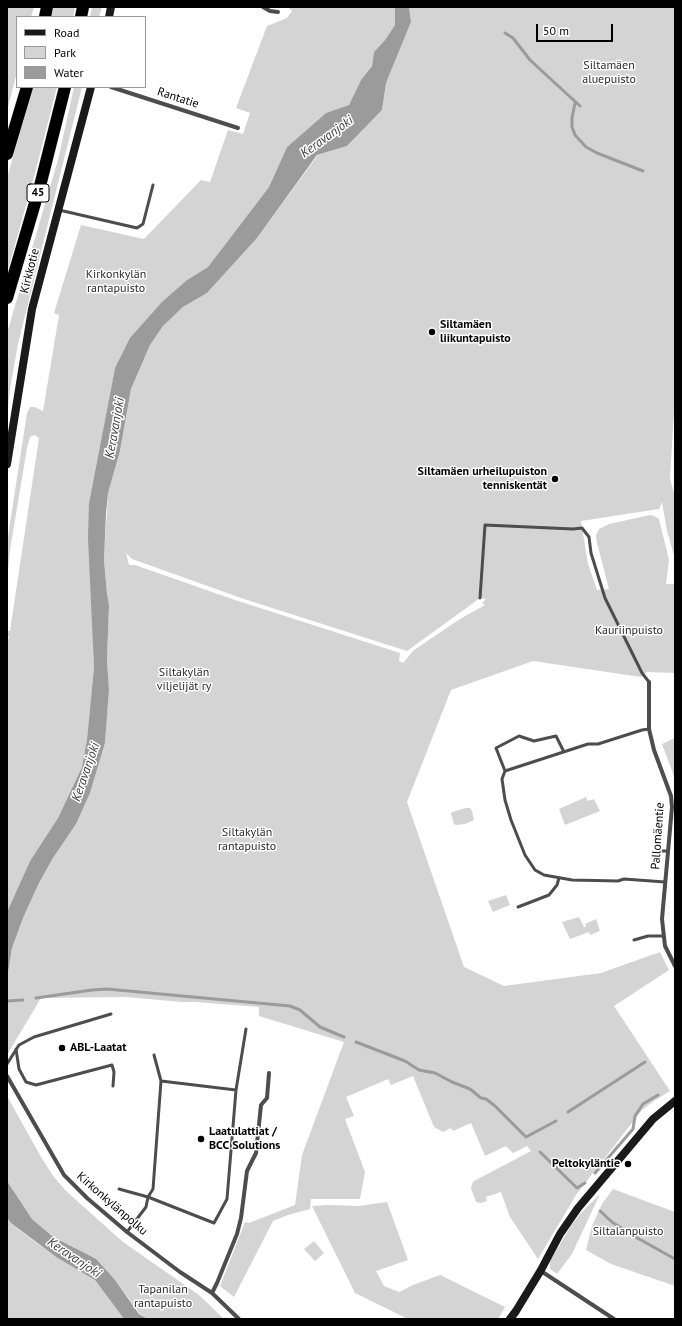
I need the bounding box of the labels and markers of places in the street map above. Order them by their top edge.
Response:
place label: Siltamäen liikuntapuisto [440,318,511,346]
marker: Siltamäen liikuntapuisto [427,327,437,337]
place label: Siltamäen urheilupuiston tenniskentät [418,465,547,493]
marker: Siltamäen urheilupuiston tenniskentät [550,474,560,484]
place label: ABL-Laatat [70,1041,126,1055]
marker: ABL-Laatat [57,1043,67,1053]
place label: Laatulattiat / BCC Solutions [209,1125,280,1153]
marker: Laatulattiat / BCC Solutions [196,1134,206,1144]
place label: Peltokyläntie [552,1157,620,1171]
marker: Peltokyläntie [623,1159,633,1169]

